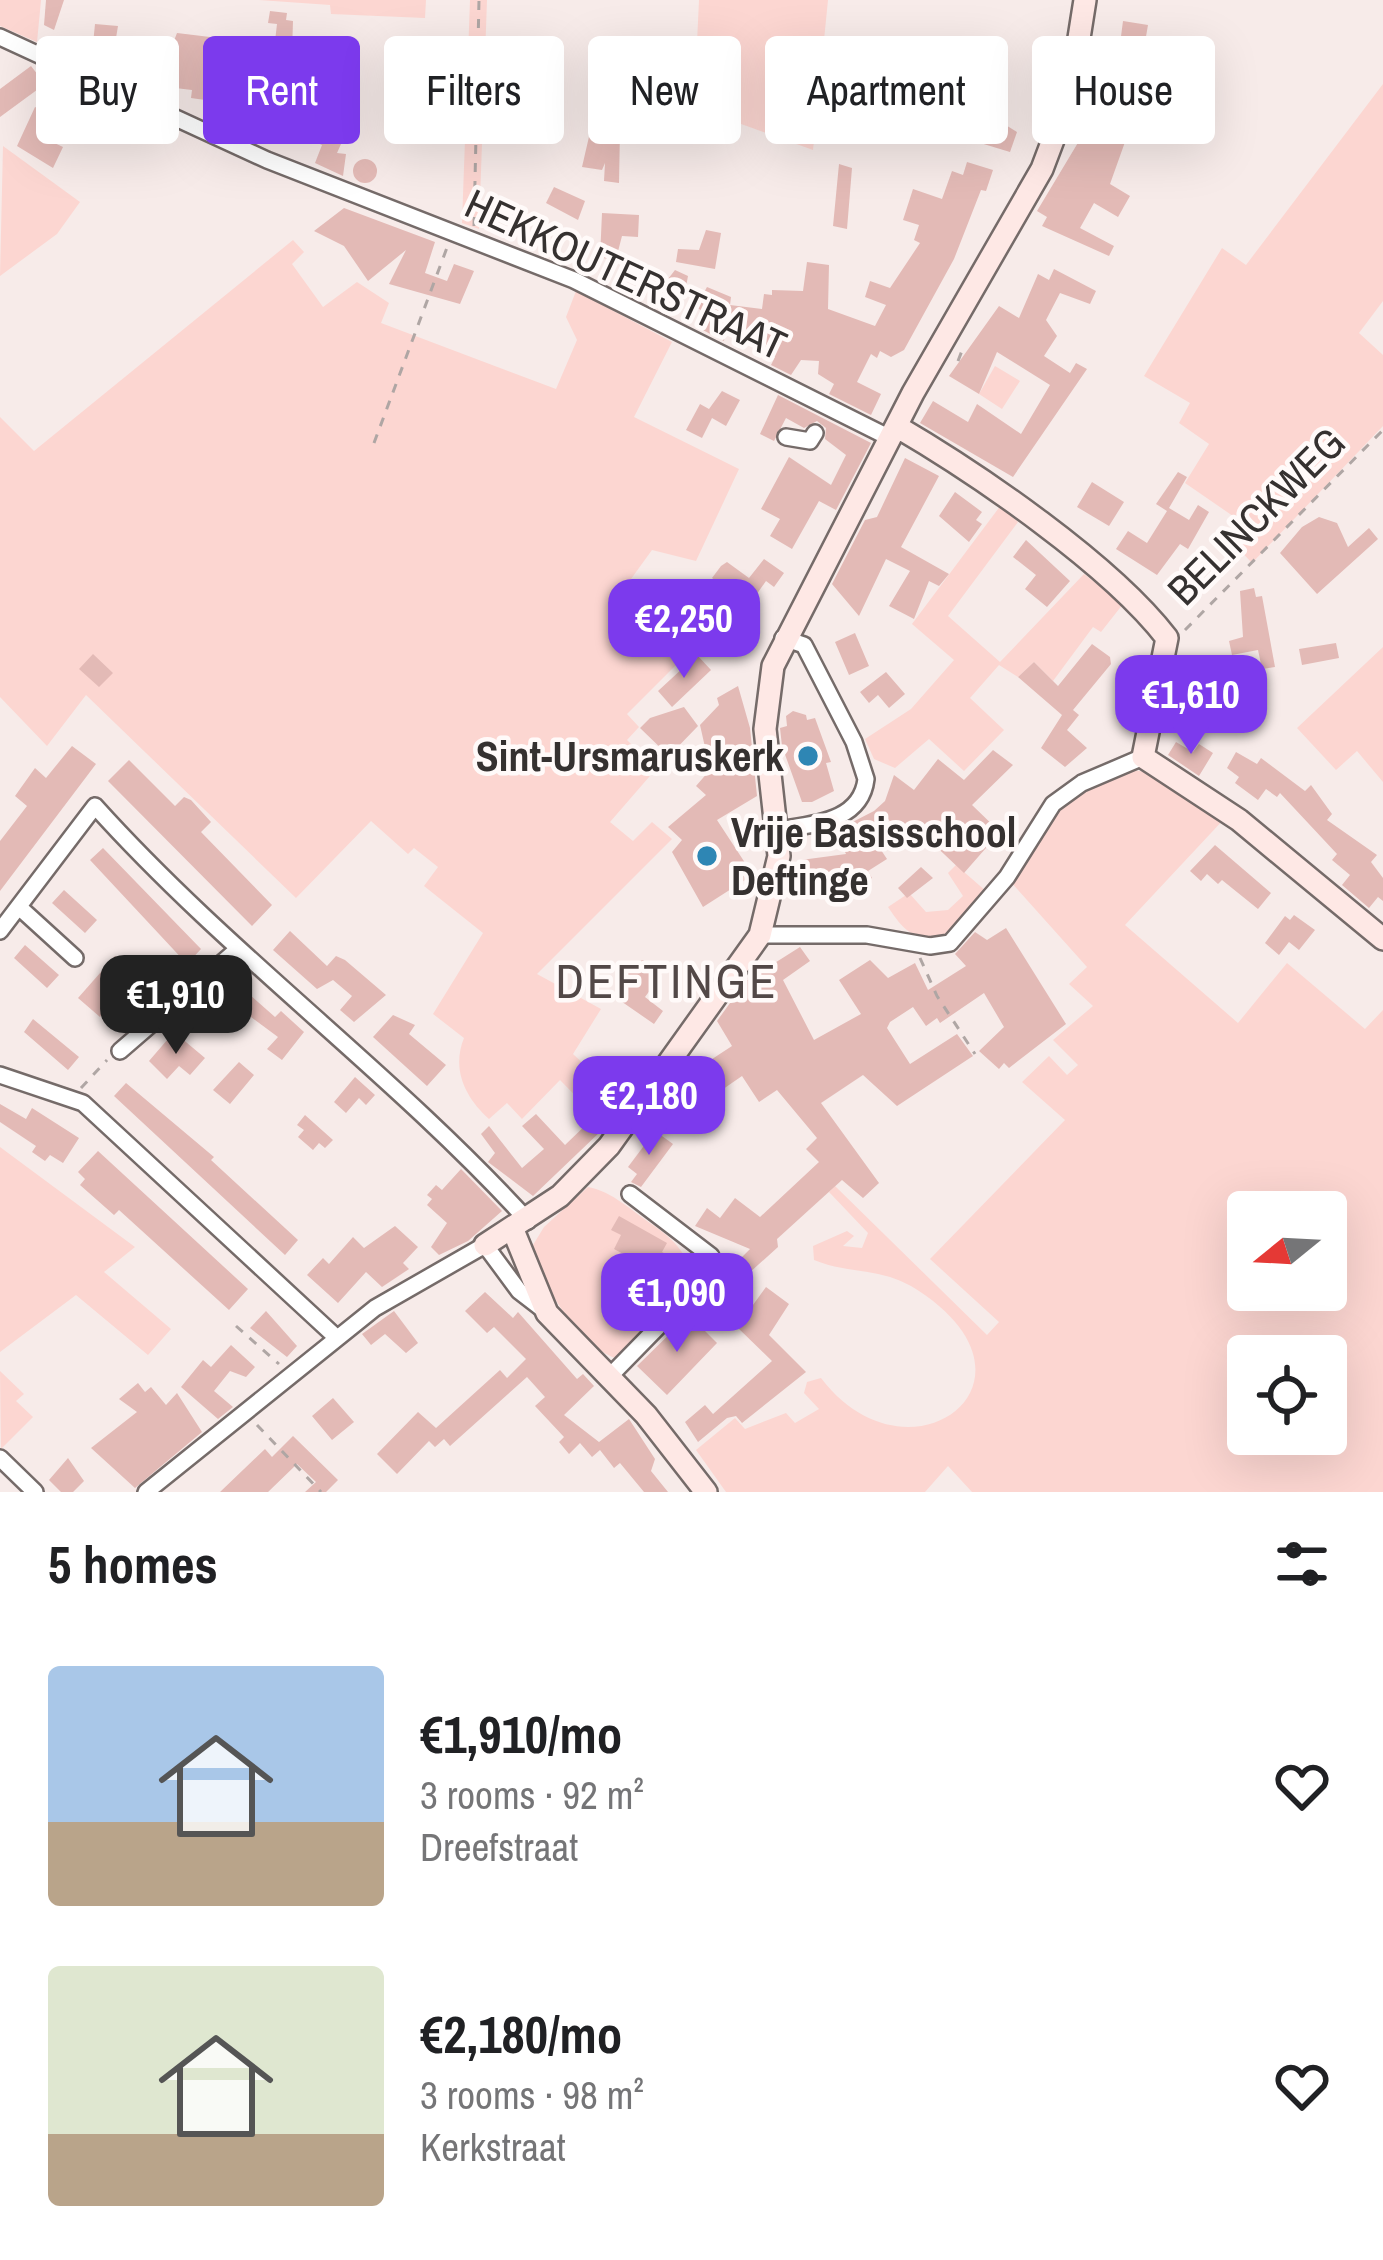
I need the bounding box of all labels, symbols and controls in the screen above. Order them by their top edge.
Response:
chip: Buy [36,36,179,144]
chip: Rent [203,36,360,144]
chip: Filters [384,36,564,144]
chip: New [588,36,741,144]
chip: Apartment [765,36,1008,144]
chip: House [1032,36,1215,144]
street label: HEKKOUTERSTRAAT [457,175,795,373]
street label: BELINCKWEG [1155,415,1357,617]
pin: €2,250 [586,579,782,681]
text: €2,250 [635,592,733,644]
pin: €1,610 [1093,655,1289,757]
text: €1,610 [1142,668,1240,720]
place label: Sint-Ursmaruskerk [476,728,785,784]
marker: Sint-Ursmaruskerk [795,743,821,769]
place label: Vrije Basisschool Deftinge [731,804,1016,908]
marker: Vrije Basisschool Deftinge [694,843,720,869]
district label: DEFTINGE [555,948,779,1013]
pin: €1,910 [78,955,274,1057]
text: €1,910 [127,968,225,1020]
pin: €2,180 [551,1056,747,1158]
text: €2,180 [600,1069,698,1121]
north arrow [1227,1191,1347,1311]
map controls [1227,1191,1347,1455]
pin: €1,090 [579,1253,775,1355]
text: €1,090 [628,1266,726,1318]
button: locate [1227,1335,1347,1455]
text: 5 homes [48,1530,218,1599]
icon: filters [1269,1531,1335,1597]
text: €1,910/mo [420,1700,622,1769]
icon: home [144,1714,288,1858]
icon: heart [1269,1753,1335,1819]
text: 3 rooms · 92 m² [420,1769,644,1821]
text: Dreefstraat [420,1821,578,1873]
text: €2,180/mo [420,2000,622,2069]
icon: home [144,2014,288,2158]
icon: heart [1269,2053,1335,2119]
text: 3 rooms · 98 m² [420,2069,644,2121]
text: Kerkstraat [420,2121,566,2173]

